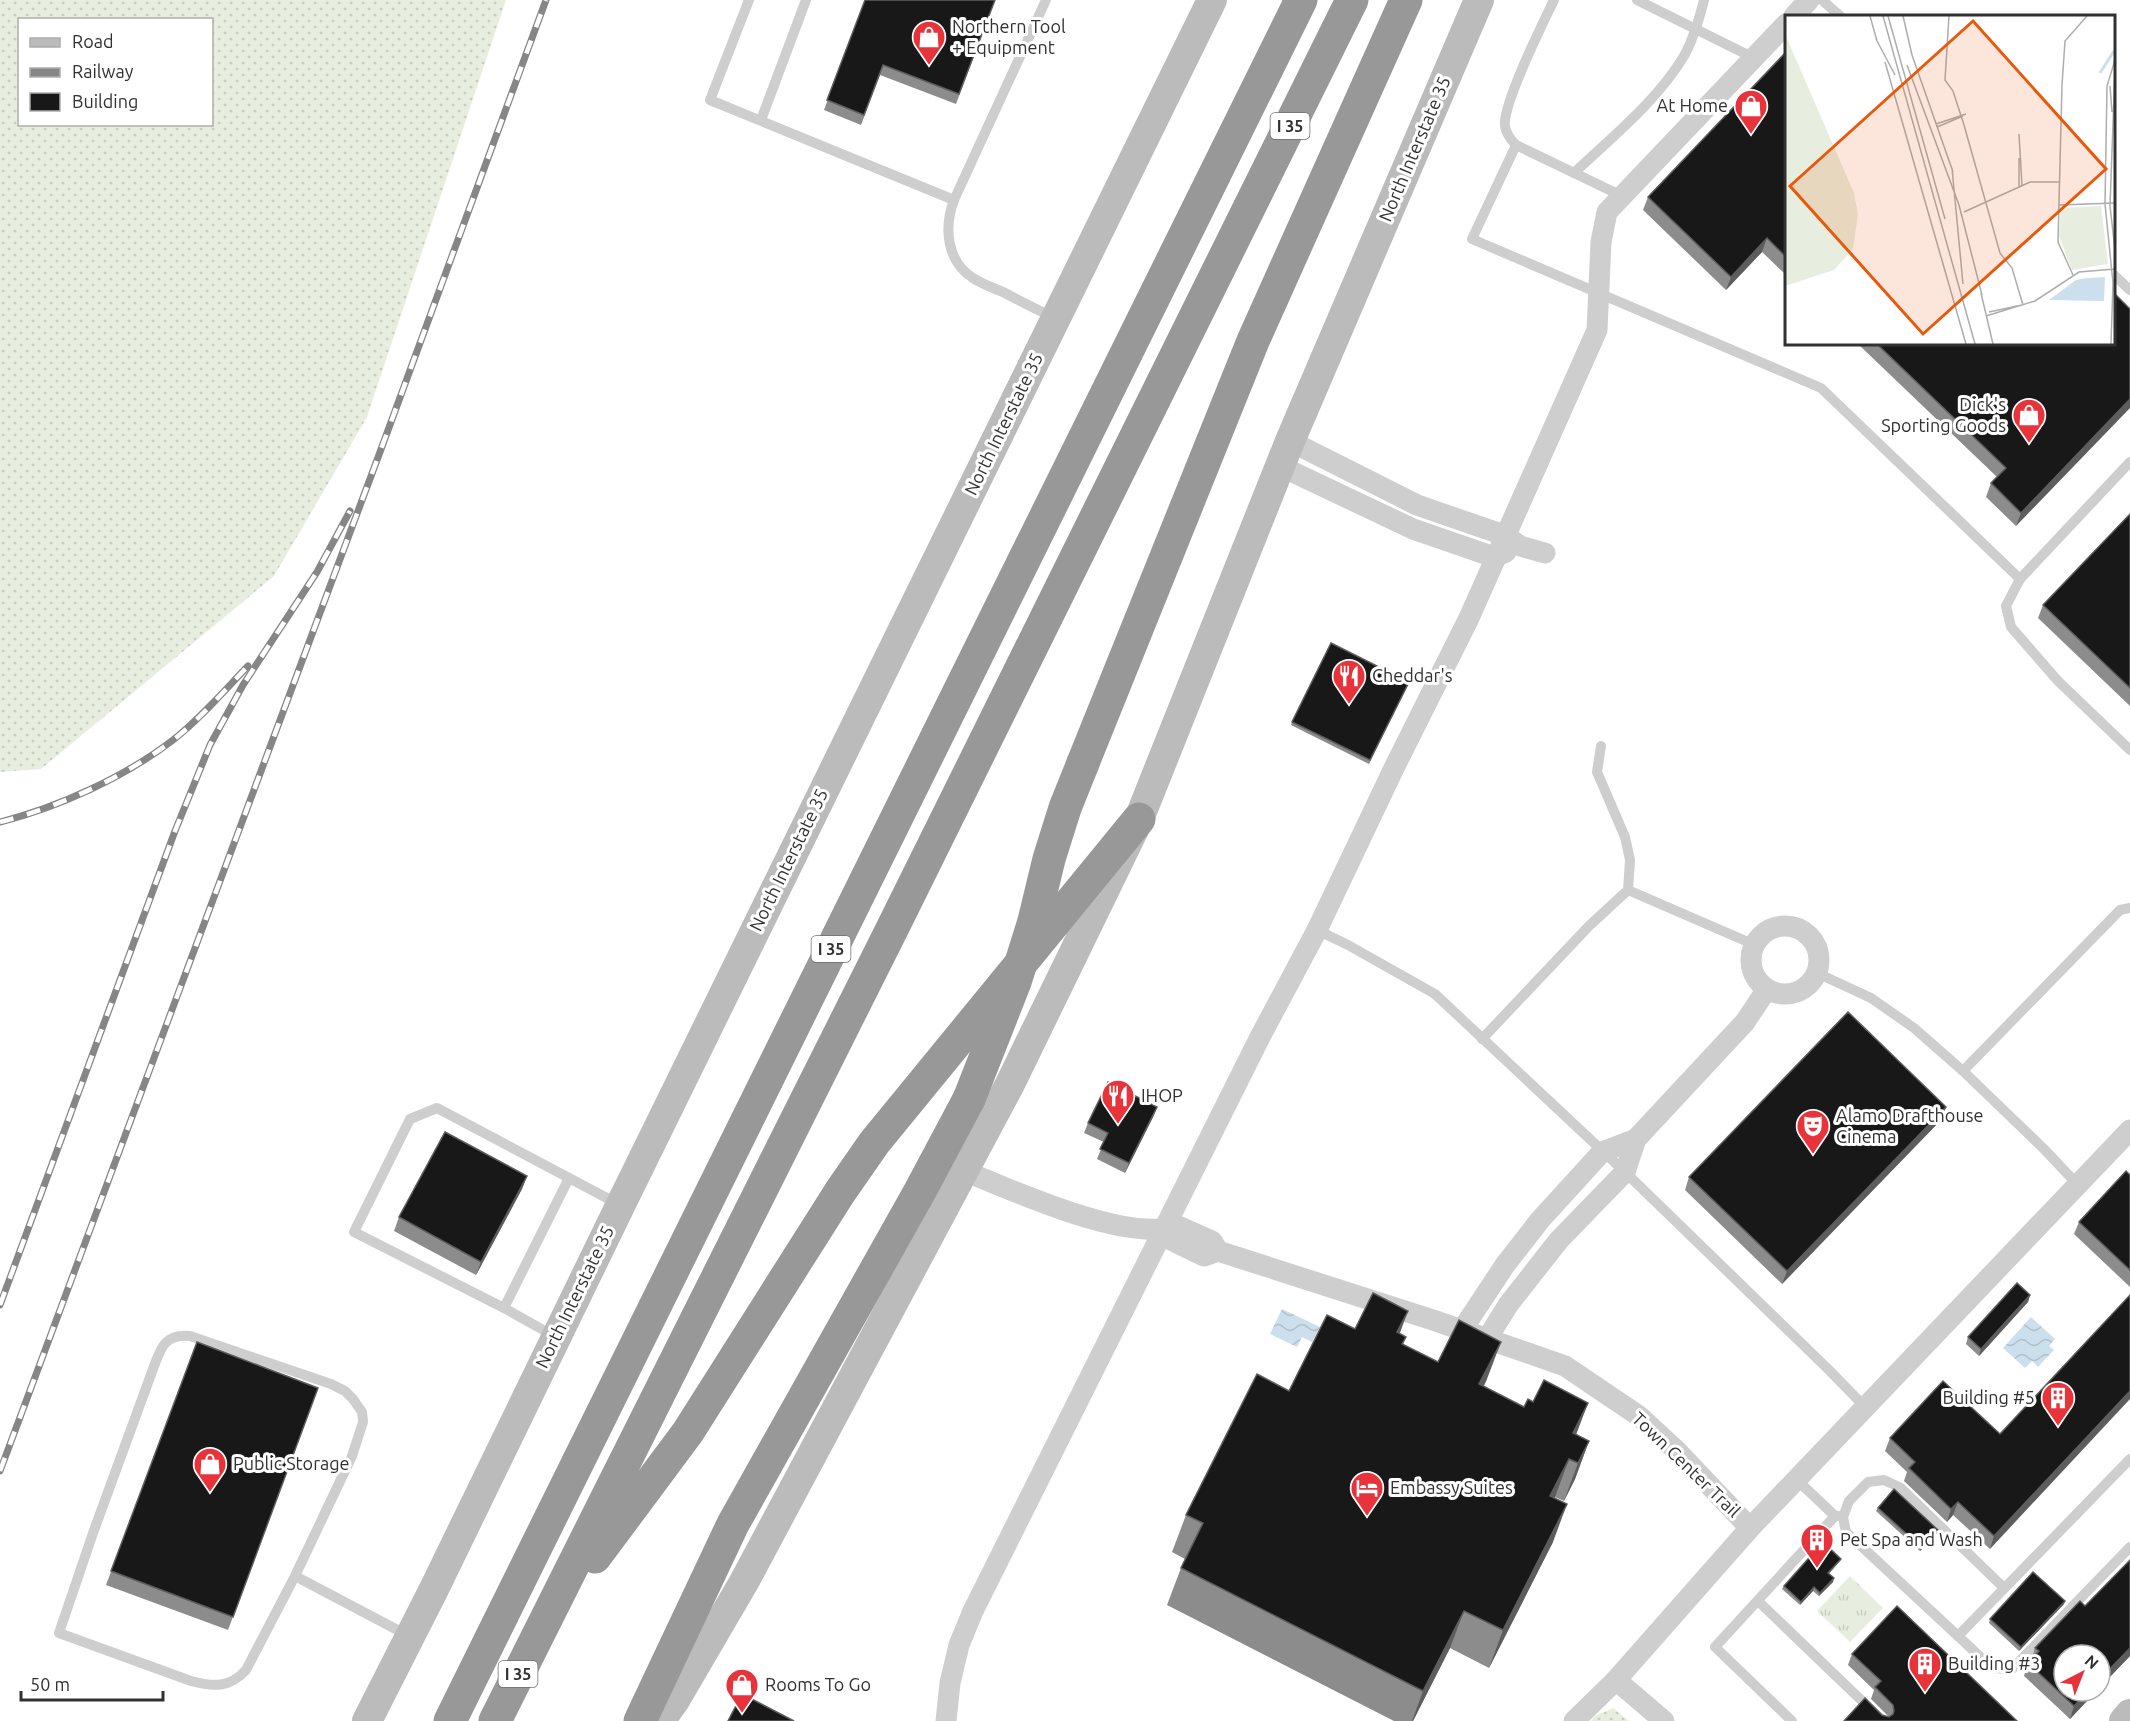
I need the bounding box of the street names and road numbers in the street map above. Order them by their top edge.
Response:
street label: North Interstate 35 [1374,73,1454,224]
road number: I 35 [1270,113,1310,139]
street label: North Interstate 35 [960,349,1046,498]
street label: North Interstate 35 [745,785,831,934]
road number: I 35 [812,936,850,962]
street label: North Interstate 35 [531,1222,617,1371]
street label: Town Center Trail [1629,1408,1745,1521]
road number: I 35 [498,1661,538,1687]

